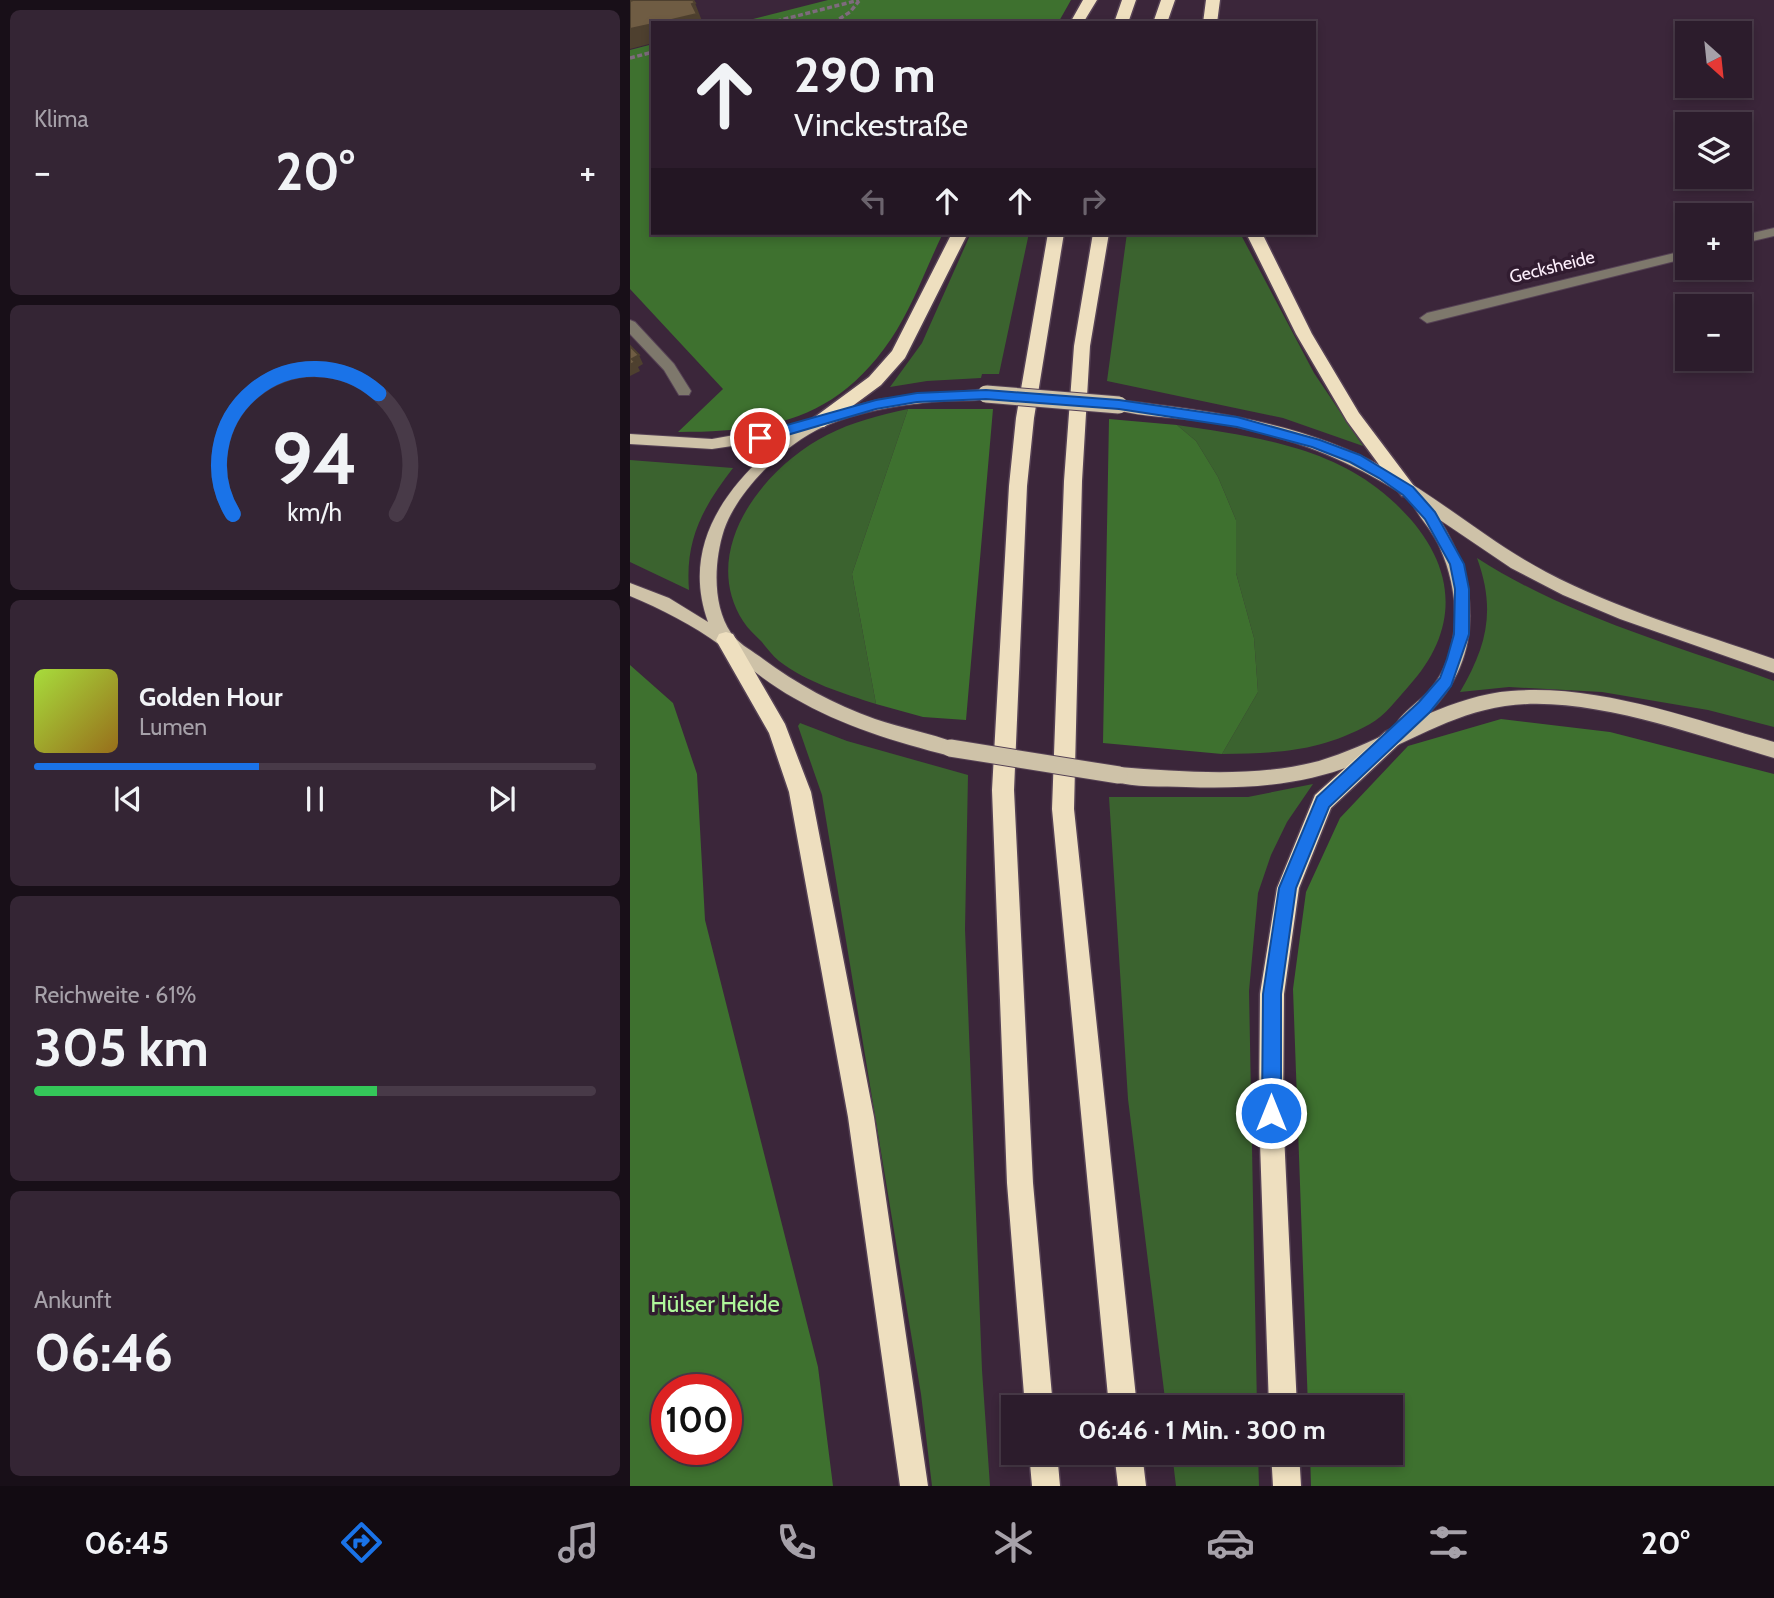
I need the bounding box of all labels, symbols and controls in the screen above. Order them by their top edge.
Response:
north arrow [1675,21,1752,98]
map controls [1675,21,1752,371]
text: 290 m [794,45,936,104]
icon: ahead [679,49,770,140]
text: Klima [34,105,89,133]
text: Vinckestraße [794,105,968,144]
button: layers [1675,112,1752,189]
text: 20° [275,140,355,203]
text: − [34,148,51,195]
text: + [579,148,596,195]
icon: left [855,182,893,220]
icon: ahead [928,182,966,220]
icon: ahead [1001,182,1039,220]
icon: right [1074,182,1112,220]
button: + [1675,203,1752,280]
street label: Gecksheide [1507,246,1597,288]
button: − [1675,294,1752,371]
pin [730,408,790,468]
text: 94 [272,414,358,502]
icon: arrive [741,419,779,457]
text: km/h [288,497,342,527]
text: Golden Hour [139,681,282,713]
text: Lumen [139,713,207,741]
icon: previous [109,780,147,818]
icon: pause [296,780,334,818]
icon: next [483,780,521,818]
text: Reichweite · 61% [34,981,196,1009]
text: 305 km [34,1016,209,1079]
position arrow [1234,1076,1308,1150]
text: Ankunft [34,1286,112,1314]
park label: Hülser Heide [650,1289,780,1318]
text: 06:46 [34,1321,173,1384]
speed limit sign: 100 [651,1374,742,1465]
text: 06:46 · 1 Min. · 300 m [1078,1414,1326,1446]
icon: directions [337,1518,386,1567]
icon: music [554,1518,603,1567]
icon: phone [772,1518,821,1567]
icon: climate [989,1518,1038,1567]
icon: car [1206,1518,1255,1567]
icon: filters [1424,1518,1473,1567]
text: 06:45 [84,1523,169,1562]
text: 20° [1641,1523,1690,1562]

